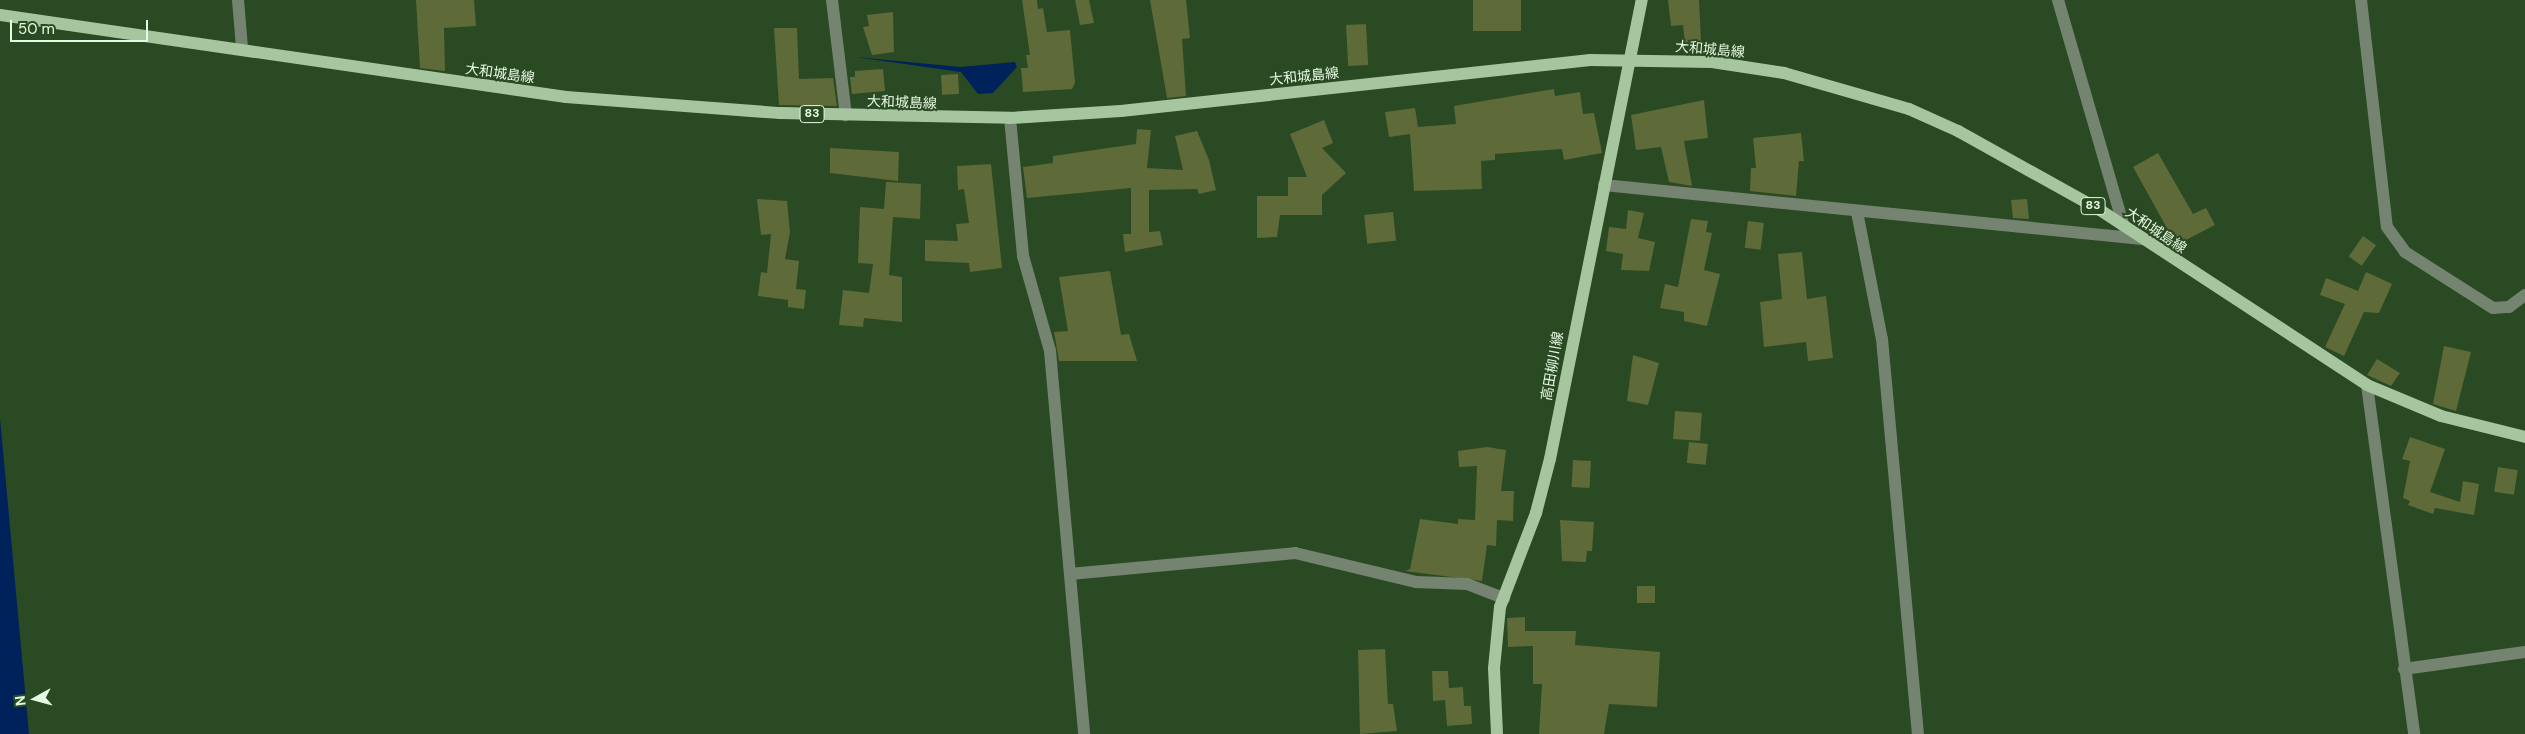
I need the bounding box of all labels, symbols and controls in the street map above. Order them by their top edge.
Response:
scale bar [12,10,150,42]
text: 50 m [18,19,55,39]
street label: 大和城島線 [1674,38,1746,60]
street label: 大和城島線 [464,60,536,86]
street label: 大和城島線 [1268,64,1340,88]
street label: 大和城島線 [867,92,937,112]
road number: 83 [800,105,824,124]
road number: 83 [2080,197,2106,216]
street label: 大和城島線 [2122,203,2190,257]
street label: 高田柳川線 [1538,330,1566,402]
north arrow [10,674,60,724]
text: N [11,695,30,707]

